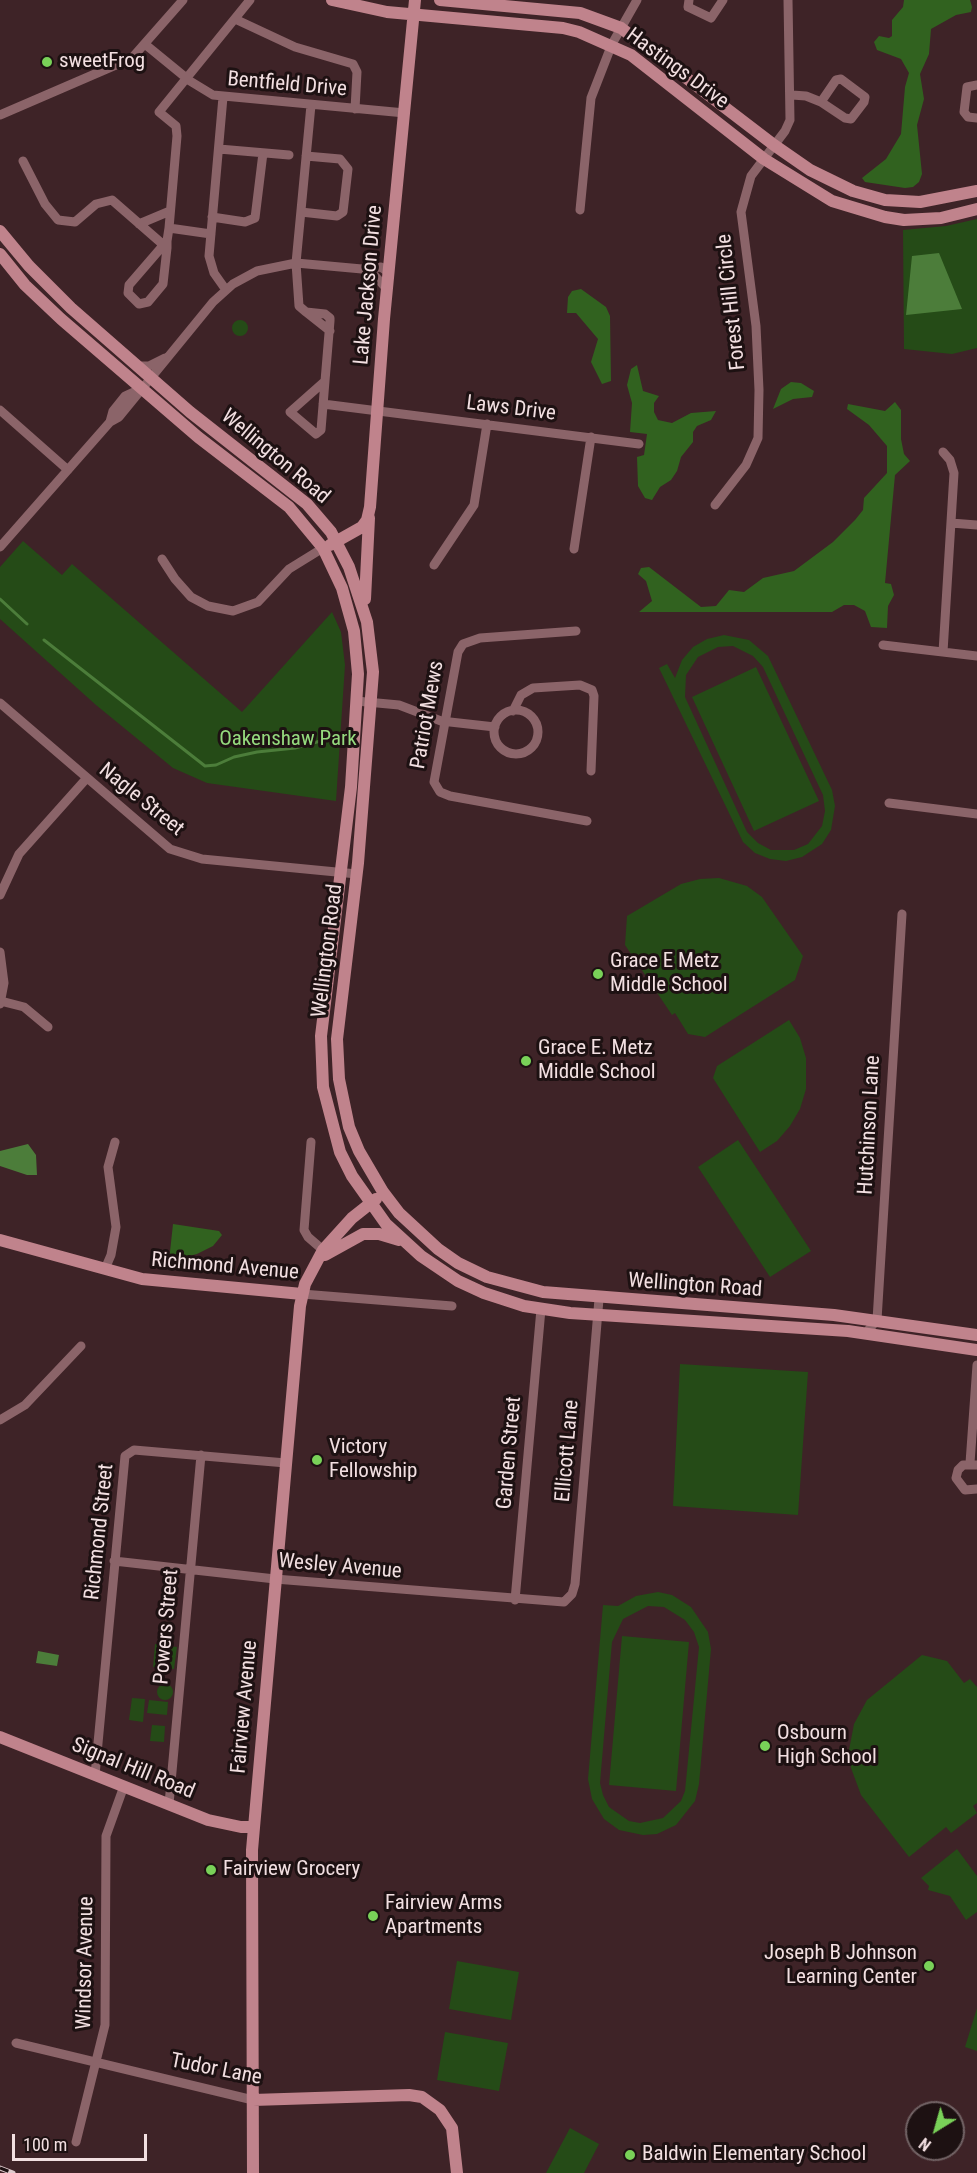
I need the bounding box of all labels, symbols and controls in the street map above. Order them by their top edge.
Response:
street label: Hastings Drive [621,23,733,115]
place label: sweetFrog [59,49,145,75]
marker: sweetFrog [40,55,54,69]
street label: Bentfield Drive [226,67,348,103]
street label: Lake Jackson Drive [349,204,389,366]
street label: Forest Hill Circle [712,233,752,371]
street label: Laws Drive [465,391,557,427]
street label: Wellington Road [215,404,335,510]
street label: Patriot Mews [406,659,450,771]
park label: Oakenshaw Park [219,727,357,753]
street label: Nagle Street [93,758,189,842]
street label: Wellington Road [307,883,349,1019]
place label: Grace E Metz Middle School [610,949,728,999]
marker: Grace E Metz Middle School [591,967,605,981]
place label: Grace E. Metz Middle School [538,1036,656,1086]
marker: Grace E. Metz Middle School [519,1054,533,1068]
street label: Hutchinson Lane [854,1055,886,1195]
street label: Richmond Avenue [150,1248,300,1286]
street label: Wellington Road [627,1269,763,1303]
street label: Garden Street [493,1396,527,1510]
street label: Ellicott Lane [551,1399,585,1503]
place label: Victory Fellowship [329,1435,417,1485]
marker: Victory Fellowship [310,1453,324,1467]
street label: Richmond Street [80,1463,120,1601]
street label: Wesley Avenue [277,1549,403,1585]
street label: Powers Street [149,1568,185,1686]
street label: Fairview Avenue [227,1639,263,1775]
place label: Osbourn High School [777,1721,877,1771]
street label: Signal Hill Road [68,1733,198,1805]
marker: Osbourn High School [758,1739,772,1753]
place label: Fairview Grocery [223,1857,360,1883]
marker: Fairview Grocery [204,1863,218,1877]
place label: Fairview Arms Apartments [385,1891,502,1941]
street label: Windsor Avenue [72,1896,100,2030]
marker: Fairview Arms Apartments [366,1909,380,1923]
place label: Joseph B Johnson Learning Center [764,1941,917,1991]
marker: Joseph B Johnson Learning Center [922,1959,936,1973]
street label: Tudor Lane [168,2049,264,2091]
north arrow [905,2101,965,2161]
scale bar [15,2122,150,2160]
text: 100 m [23,2134,67,2155]
text: N [915,2134,935,2155]
place label: Baldwin Elementary School [642,2142,866,2168]
marker: Baldwin Elementary School [623,2148,637,2162]

